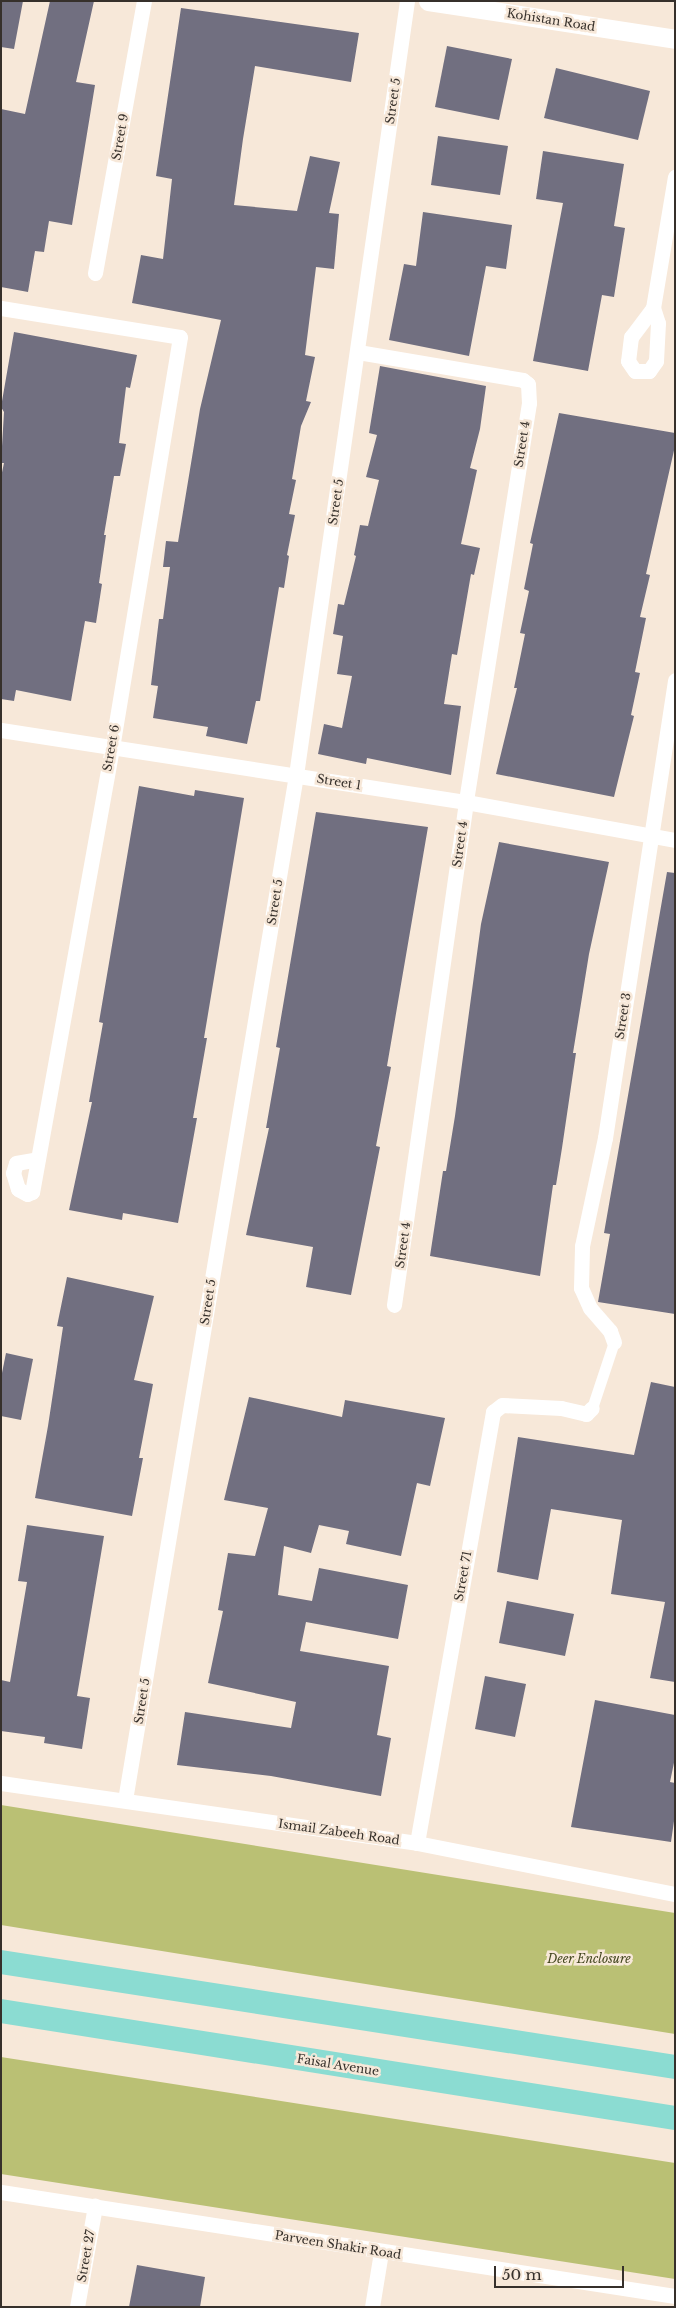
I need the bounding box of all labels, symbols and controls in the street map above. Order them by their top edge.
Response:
street label: Kohistan Road [506,6,596,34]
street label: Street 5 [383,77,403,125]
street label: Street 9 [109,112,131,162]
street label: Street 4 [511,420,533,468]
street label: Street 5 [326,478,346,526]
street label: Street 6 [100,723,122,773]
street label: Street 1 [316,771,362,793]
street label: Street 4 [450,820,470,868]
street label: Street 5 [264,878,286,926]
street label: Street 3 [612,992,634,1040]
street label: Street 4 [393,1221,413,1269]
street label: Street 5 [197,1278,219,1326]
street label: Street 71 [451,1550,475,1602]
street label: Street 5 [131,1677,153,1725]
street label: Ismail Zabeeh Road [277,1816,401,1848]
park label: Deer Enclosure [547,1952,631,1966]
street label: Faisal Avenue [296,2051,380,2079]
street label: Parveen Shakir Road [274,2228,402,2262]
street label: Street 27 [74,2229,98,2283]
scale bar [496,2256,626,2288]
text: 50 m [502,2265,542,2284]

